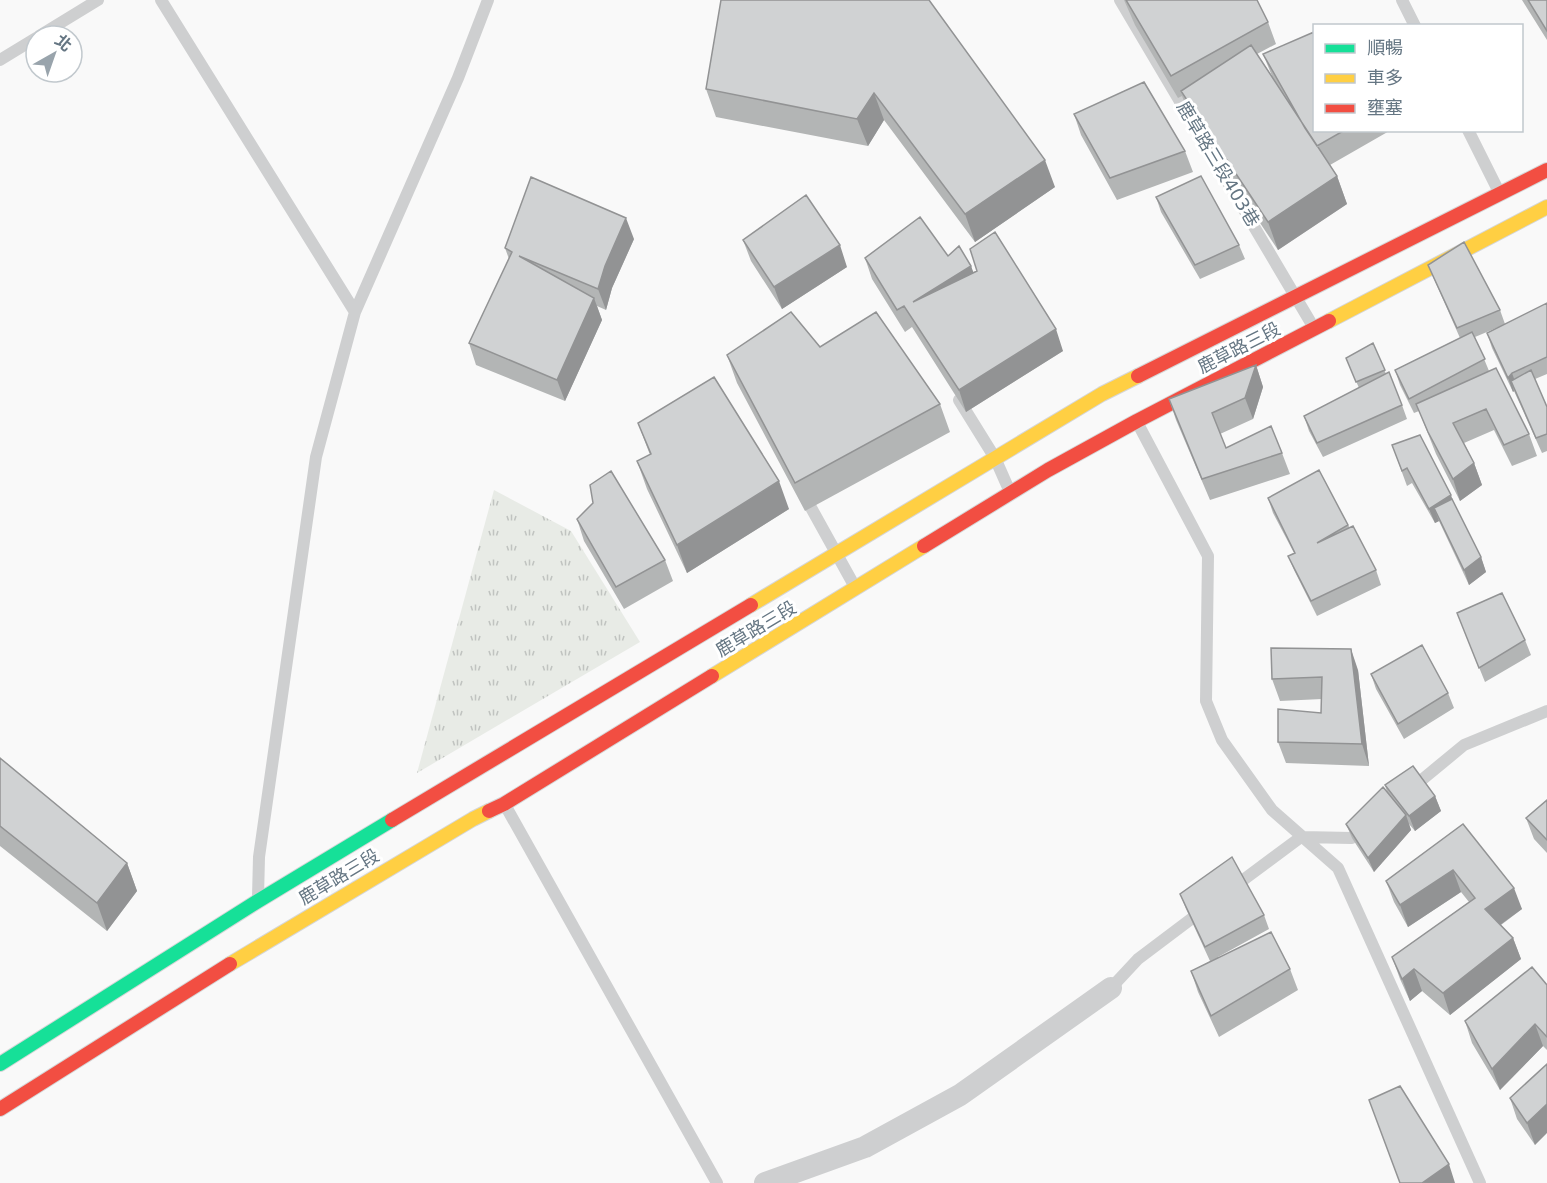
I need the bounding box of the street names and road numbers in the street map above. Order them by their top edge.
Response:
street label: 鹿草路三段403巷 [1173,97,1264,230]
street label: 鹿草路三段 [1194,318,1284,377]
street label: 鹿草路三段 [712,596,800,661]
street label: 鹿草路三段 [295,844,383,909]

